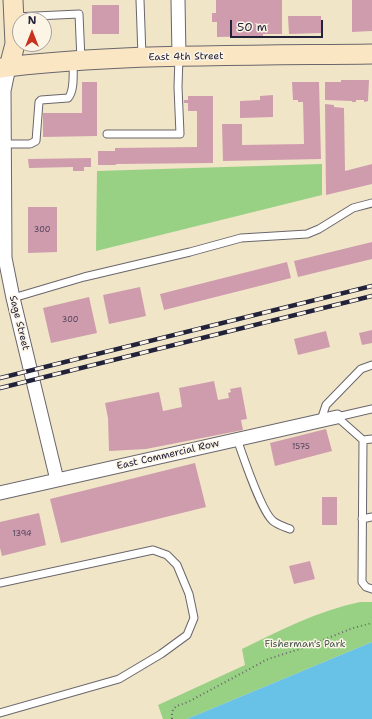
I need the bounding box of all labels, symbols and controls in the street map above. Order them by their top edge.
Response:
north arrow [12,12,52,52]
scale bar [232,12,325,38]
text: N [28,13,36,28]
text: 50 m [237,19,267,35]
street label: East 4th Street [148,50,224,64]
house number: 300 [34,225,50,235]
street label: Sage Street [6,294,32,352]
house number: 300 [62,315,78,325]
street label: East Commercial Row [116,437,220,473]
house number: 1575 [292,442,310,452]
house number: 1394 [13,529,31,539]
park label: Fisherman's Park [264,638,346,650]

